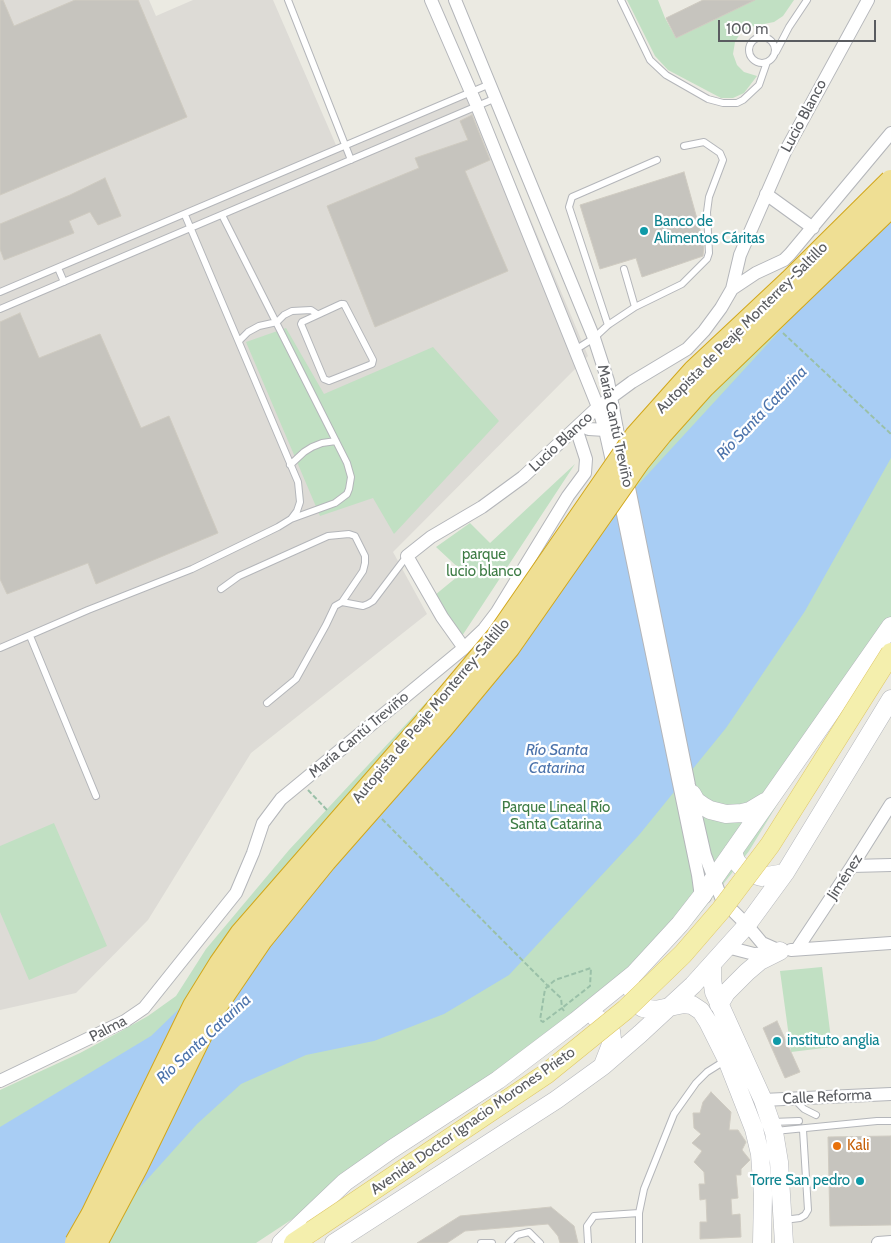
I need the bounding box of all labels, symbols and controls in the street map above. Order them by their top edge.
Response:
scale bar [721,10,878,42]
text: 100 m [726,20,768,38]
street label: Lucio Blanco [777,77,831,155]
place label: Banco de Alimentos Cáritas [654,213,765,248]
marker: Banco de Alimentos Cáritas [638,225,650,237]
street label: Autopista de Peaje Monterrey-Saltillo [652,238,832,418]
water label: Río Santa Catarina [713,362,811,464]
street label: María Cantú Treviño [593,363,637,489]
street label: Lucio Blanco [526,408,596,476]
park label: parque lucio blanco [446,546,522,581]
street label: Autopista de Peaje Monterrey-Saltillo [349,615,513,807]
street label: María Cantú Treviño [305,688,413,782]
water label: Río Santa Catarina [526,740,588,778]
park label: Parque Lineal Río Santa Catarina [502,799,610,834]
street label: Jiménez [824,851,866,903]
water label: Río Santa Catarina [153,990,255,1088]
street label: Palma [86,1012,130,1046]
place label: instituto anglia [787,1032,880,1050]
marker: instituto anglia [771,1035,783,1047]
street label: Avenida Doctor Ignacio Morones Prieto [367,1043,579,1199]
street label: Calle Reforma [782,1086,872,1108]
place label: Kali [847,1137,869,1155]
marker: Kali [831,1140,843,1152]
place label: Torre San pedro [750,1172,850,1190]
marker: Torre San pedro [854,1175,866,1187]

